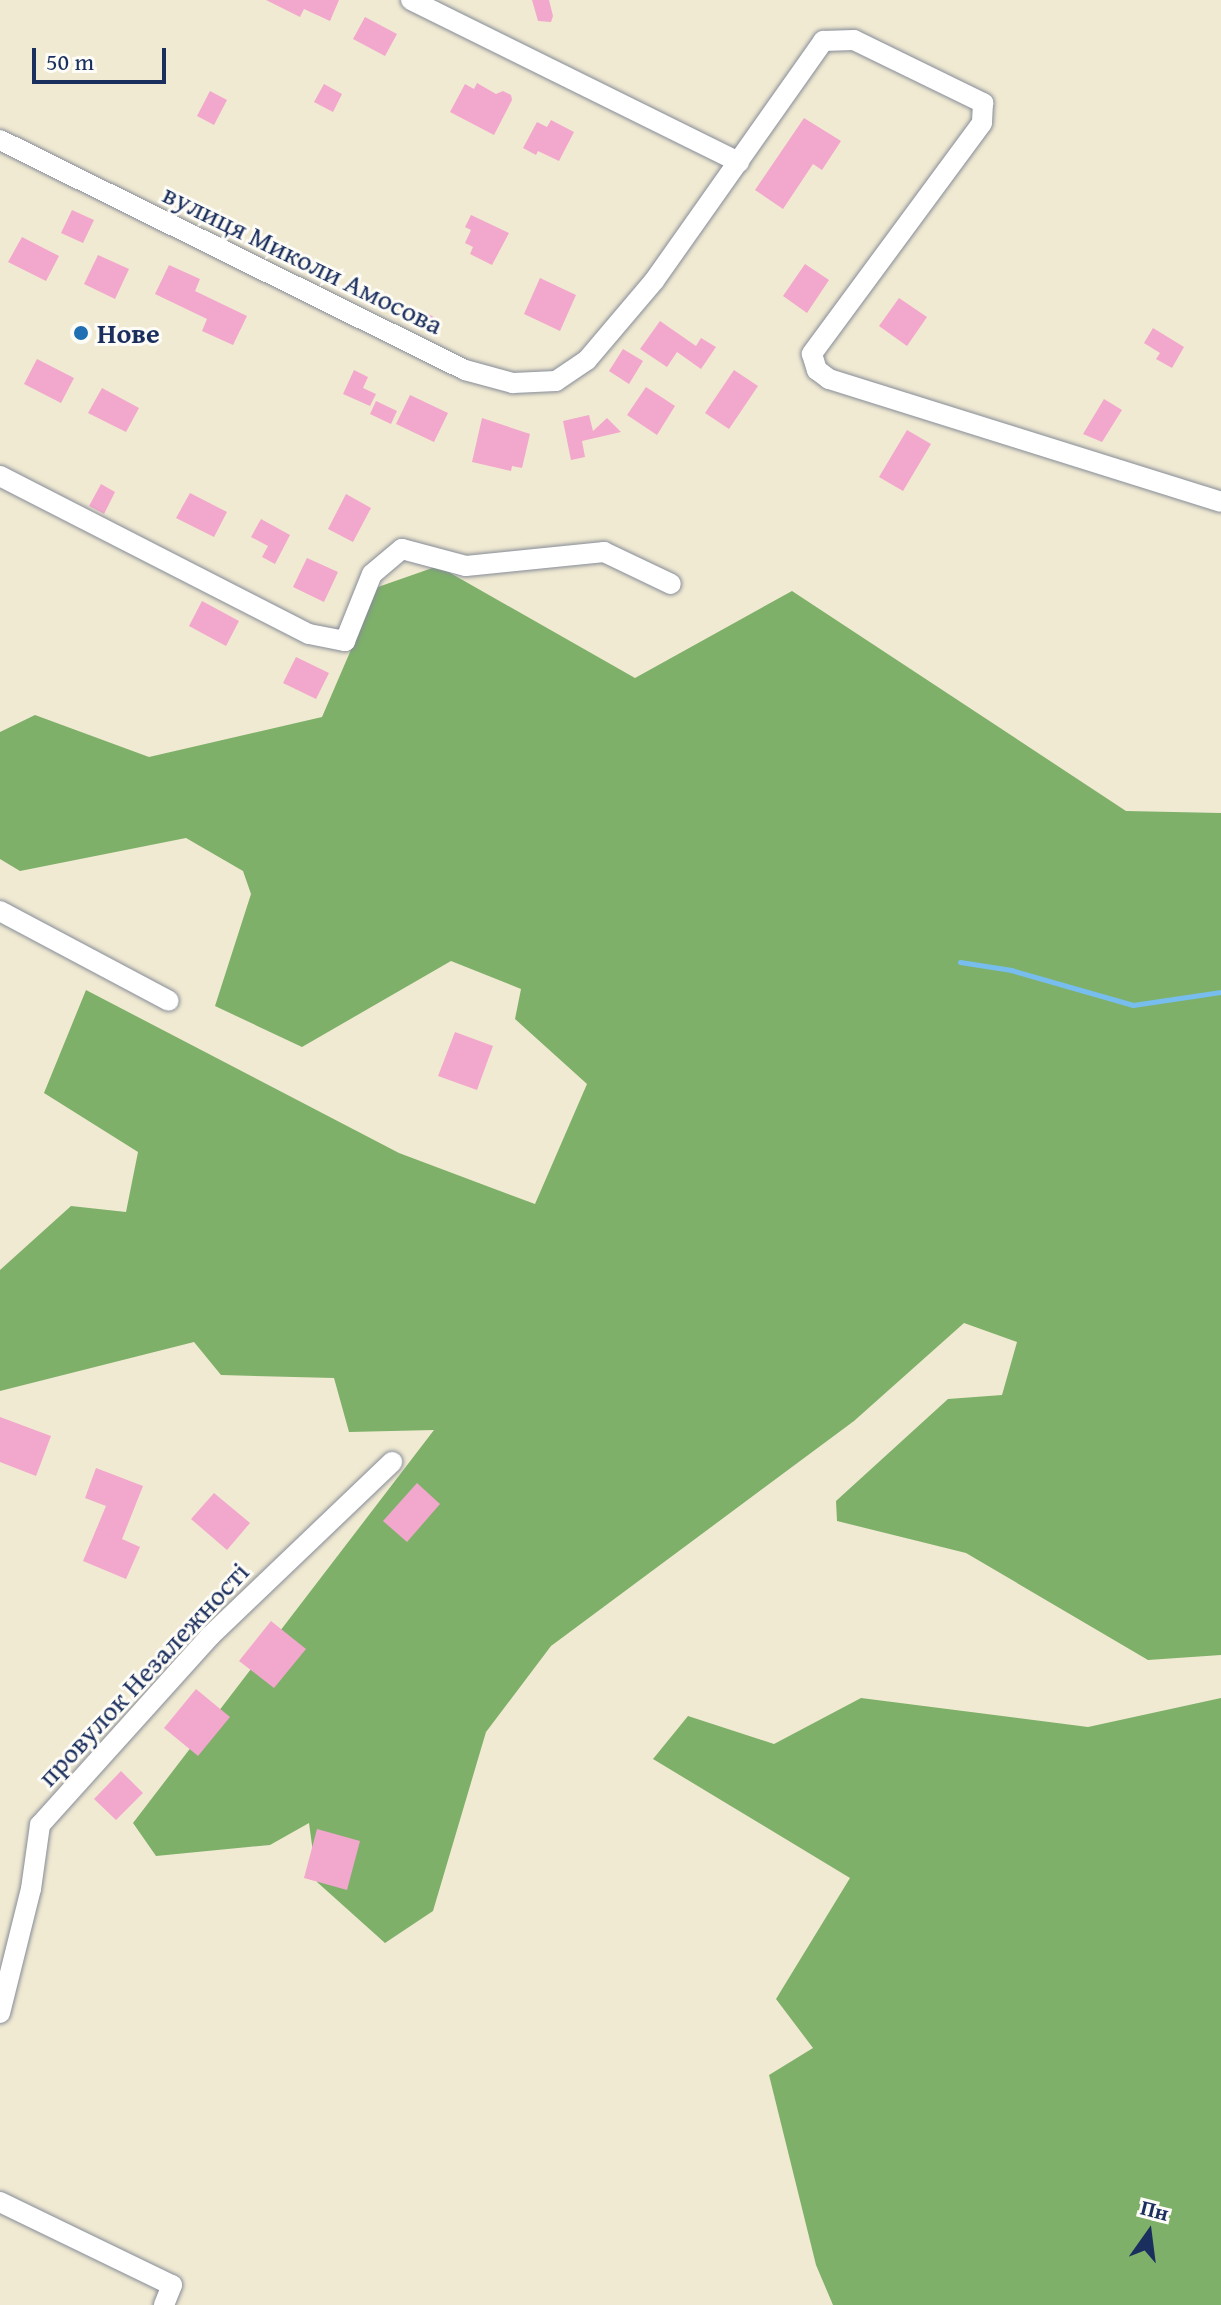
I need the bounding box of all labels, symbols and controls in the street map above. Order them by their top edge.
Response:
scale bar [36,32,170,82]
text: 50 m [46,44,94,79]
street label: вулиця Миколи Амосова [158,177,448,341]
place label: Нове [97,316,160,350]
marker: Нове [72,324,90,342]
street label: провулок Незалежності [30,1555,256,1793]
text: Пн [1137,2191,1172,2229]
north arrow [1109,2193,1189,2273]

